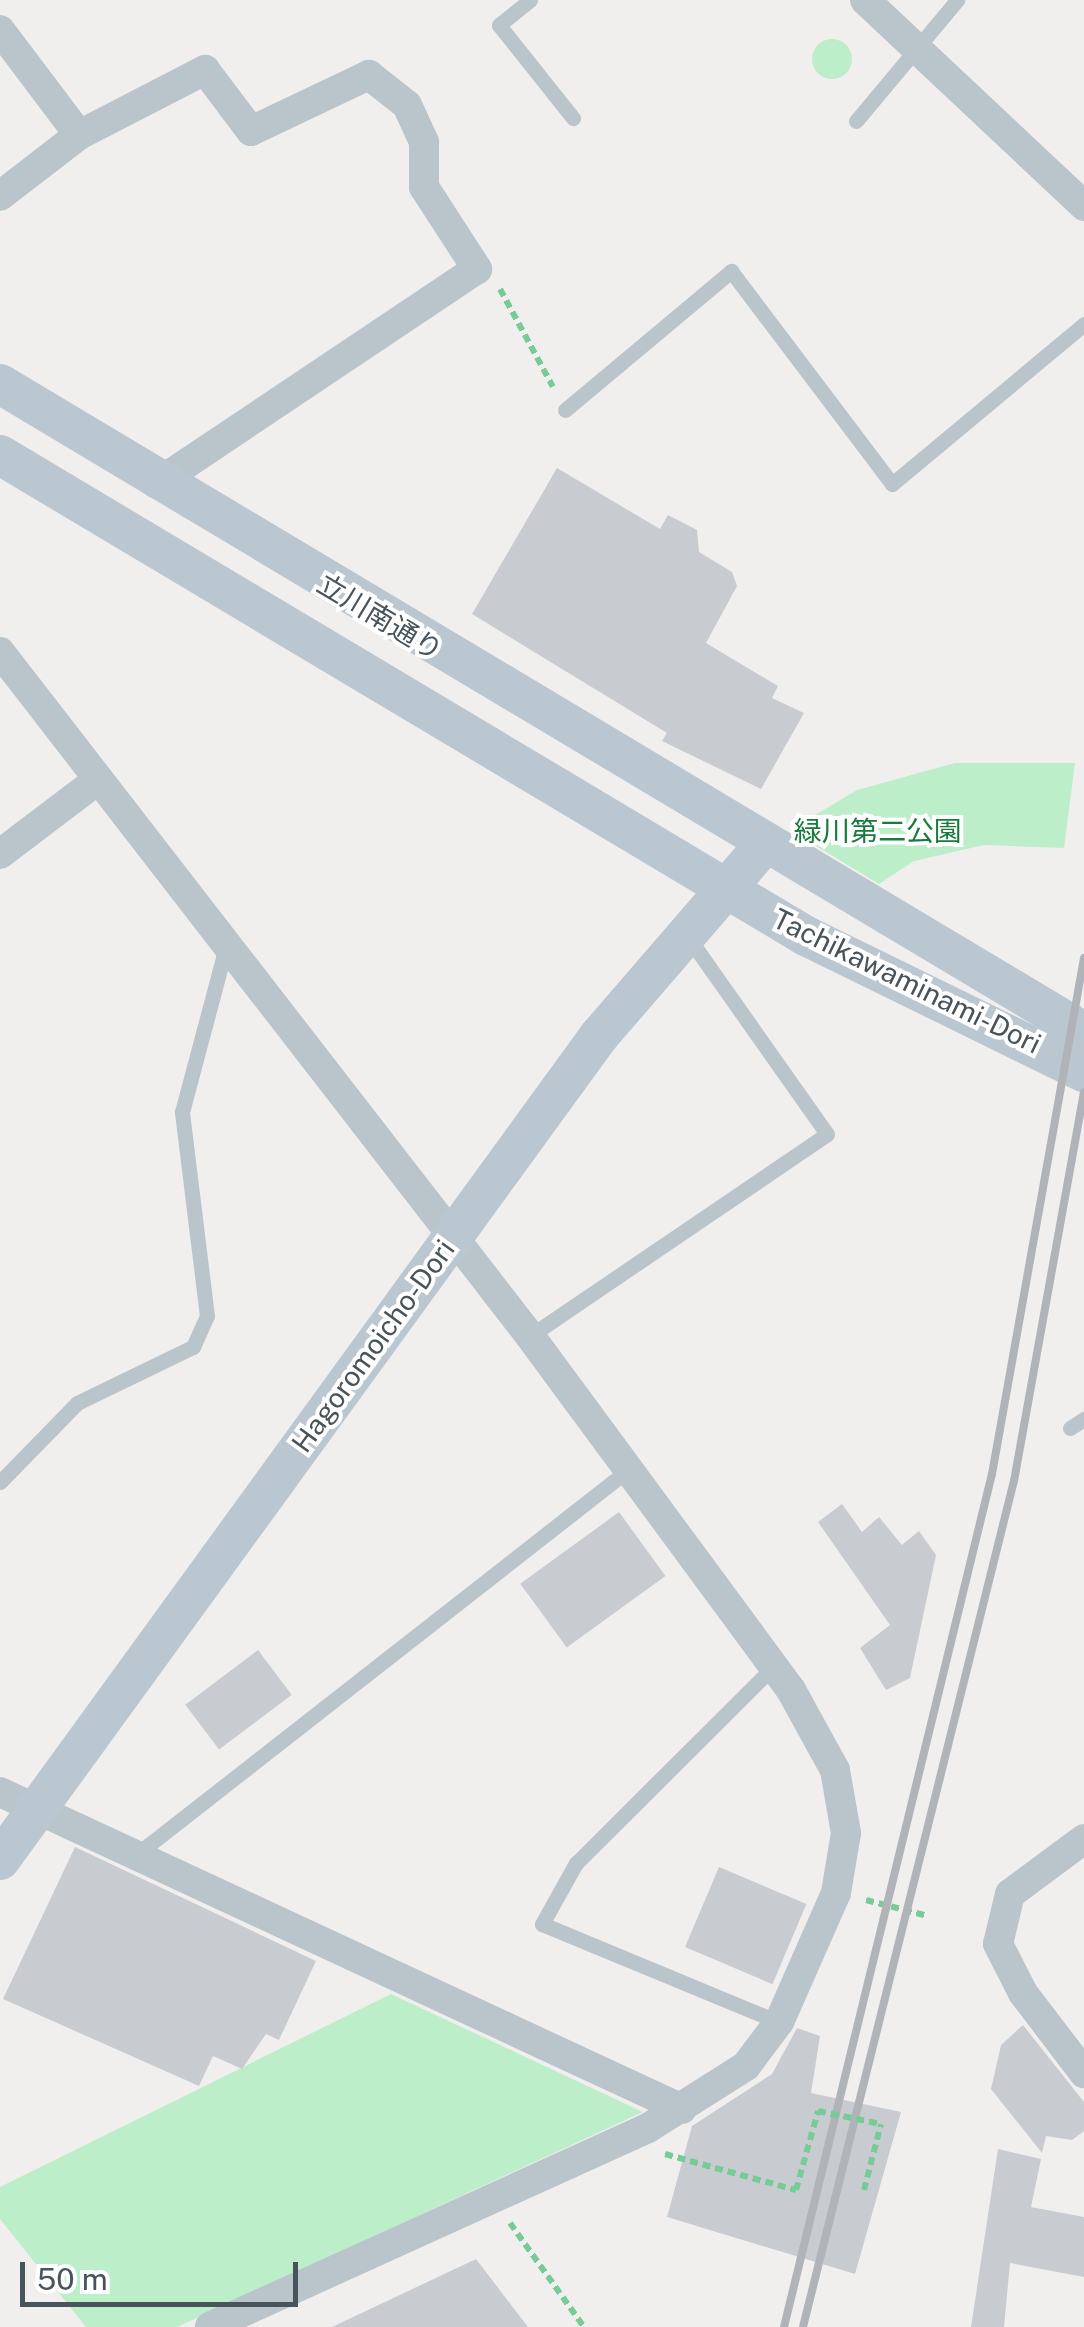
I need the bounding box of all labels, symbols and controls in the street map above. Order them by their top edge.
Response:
street label: 立川南通り [311,567,449,667]
park label: 緑川第二公園 [794,814,962,848]
street label: Tachikawaminami-Dori [768,901,1046,1061]
street label: Hagoromoicho-Dori [285,1233,461,1459]
scale bar [25,2242,302,2304]
text: 50 m [37,2261,108,2297]

